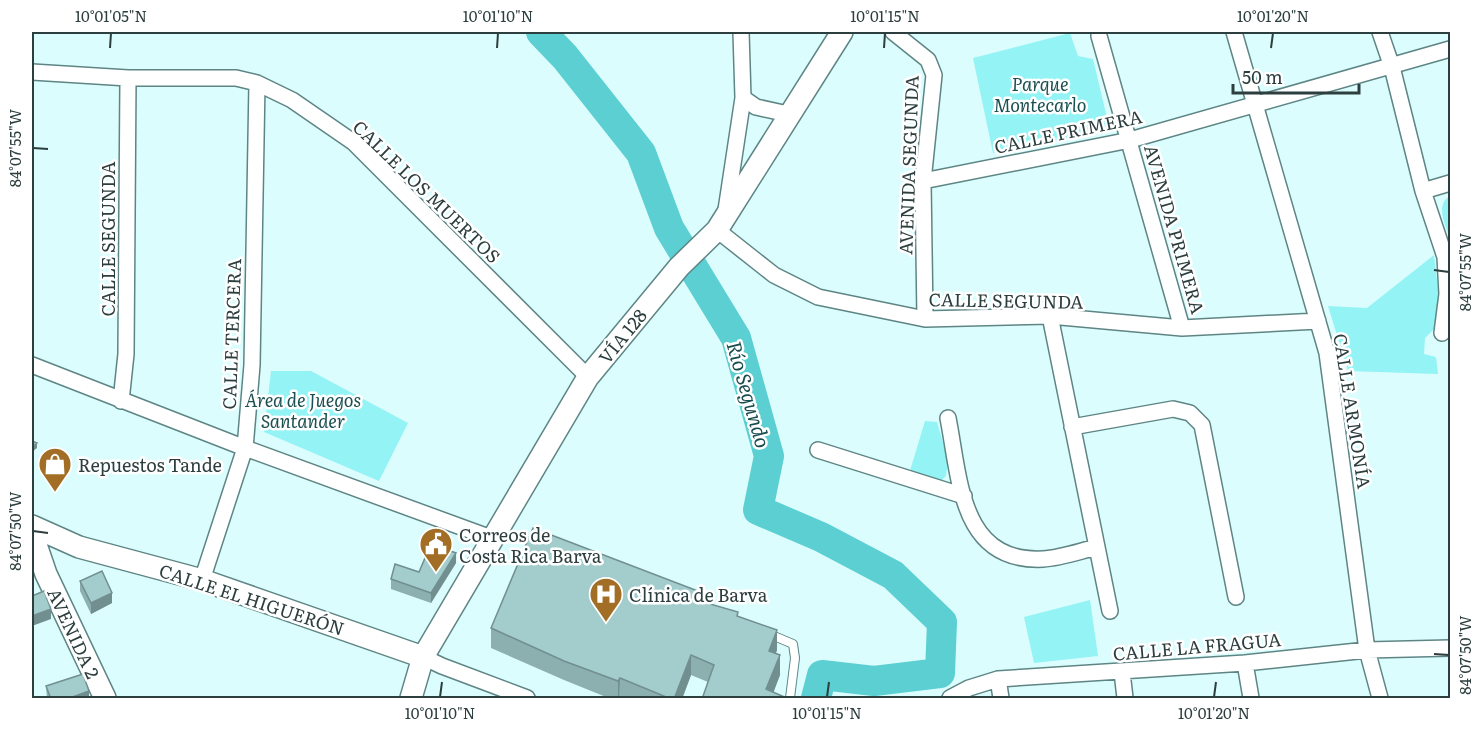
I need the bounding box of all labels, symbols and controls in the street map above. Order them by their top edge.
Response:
text: 10°01'05"N [75,4,147,27]
text: 10°01'10"N [463,4,533,27]
text: 10°01'15"N [850,4,920,27]
text: 10°01'20"N [1237,4,1309,27]
scale bar [1233,57,1359,95]
text: 50 m [1242,63,1283,90]
park label: Parque Montecarlo [994,70,1086,118]
street label: AVENIDA SEGUNDA [891,75,925,255]
street label: CALLE PRIMERA [992,102,1144,160]
text: 84°07'55"W [3,108,26,187]
street label: CALLE LOS MUERTOS [347,113,507,269]
street label: AVENIDA PRIMERA [1138,141,1212,317]
street label: CALLE SEGUNDA [94,162,121,316]
text: 84°07'55"W [1453,232,1476,311]
street label: CALLE TERCERA [215,258,247,410]
street label: CALLE SEGUNDA [928,285,1084,315]
street label: VÍA 128 [591,303,653,369]
street label: CALLE ARMONÍA [1327,331,1379,491]
water label: Río Segundo [720,337,780,451]
park label: Área de Juegos Santander [245,386,361,434]
shop icon: Repuestos Tande [37,446,73,493]
place label: Repuestos Tande [78,451,222,478]
text: 84°07'50"W [3,491,26,571]
place label: Correos de Costa Rica Barva [459,521,602,569]
public building icon: Correos de Costa Rica Barva [418,526,454,573]
street label: CALLE EL HIGUERÓN [156,556,348,642]
hospital icon: Clínica de Barva [588,576,624,623]
place label: Clínica de Barva [629,581,768,608]
street label: AVENIDA 2 [41,583,107,683]
text: 84°07'50"W [1453,615,1476,695]
street label: CALLE LA FRAGUA [1112,625,1282,667]
text: 10°01'10"N [405,701,475,724]
text: 10°01'15"N [792,701,862,724]
text: 10°01'20"N [1178,701,1250,724]

